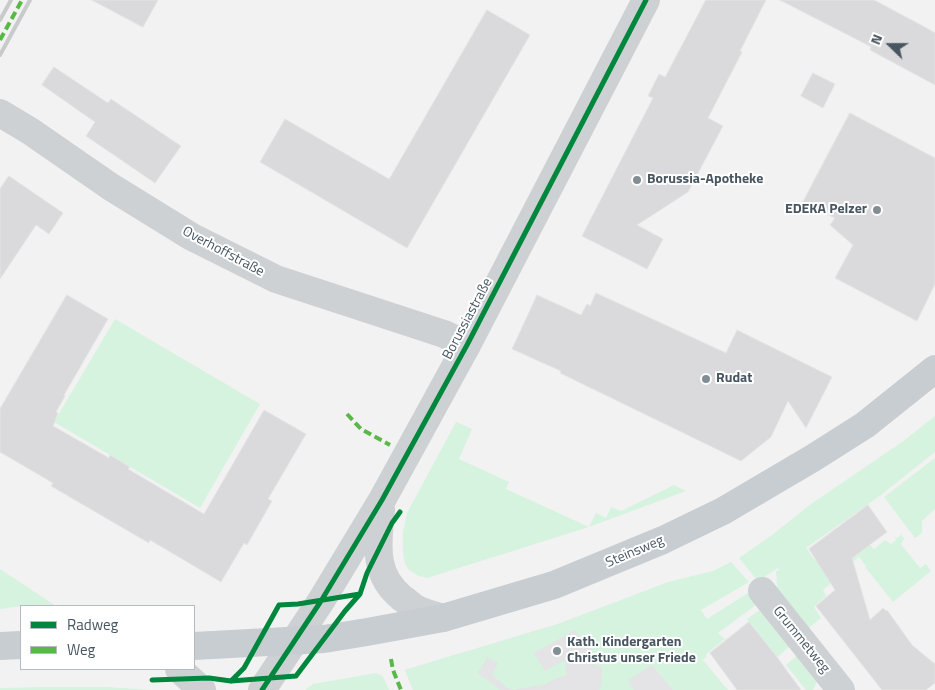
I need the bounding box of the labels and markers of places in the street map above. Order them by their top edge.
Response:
place label: Borussia-Apotheke [647,172,763,188]
marker: Borussia-Apotheke [631,174,643,186]
place label: EDEKA Pelzer [785,202,867,218]
marker: EDEKA Pelzer [871,204,883,216]
place label: Rudat [716,371,752,387]
marker: Rudat [700,373,712,385]
place label: Kath. Kindergarten Christus unser Friede [567,635,696,668]
marker: Kath. Kindergarten Christus unser Friede [551,645,563,657]

